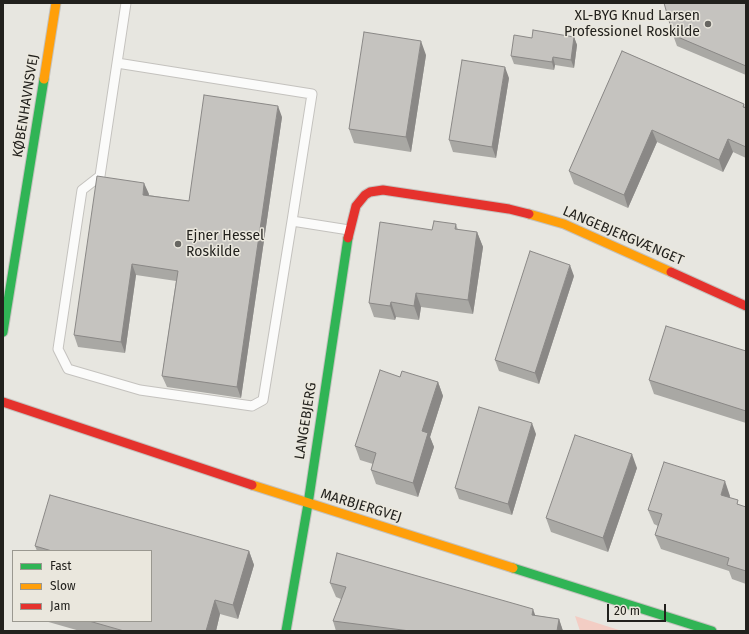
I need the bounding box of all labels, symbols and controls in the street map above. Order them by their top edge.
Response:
place label: XL-BYG Knud Larsen Professionel Roskilde [564,8,700,40]
marker: XL-BYG Knud Larsen Professionel Roskilde [703,19,713,29]
street label: KØBENHAVNSVEJ [10,53,42,159]
street label: LANGEBJERGVÆNGET [560,203,686,269]
place label: Ejner Hessel Roskilde [186,228,264,260]
marker: Ejner Hessel Roskilde [173,239,183,249]
street label: LANGEBJERG [292,381,320,461]
street label: MARBJERGVEJ [318,486,404,526]
legend [12,550,152,622]
text: Fast [50,559,72,573]
text: Slow [50,579,76,593]
scale bar [609,596,668,622]
text: Jam [50,599,70,613]
text: 20 m [614,604,640,618]

